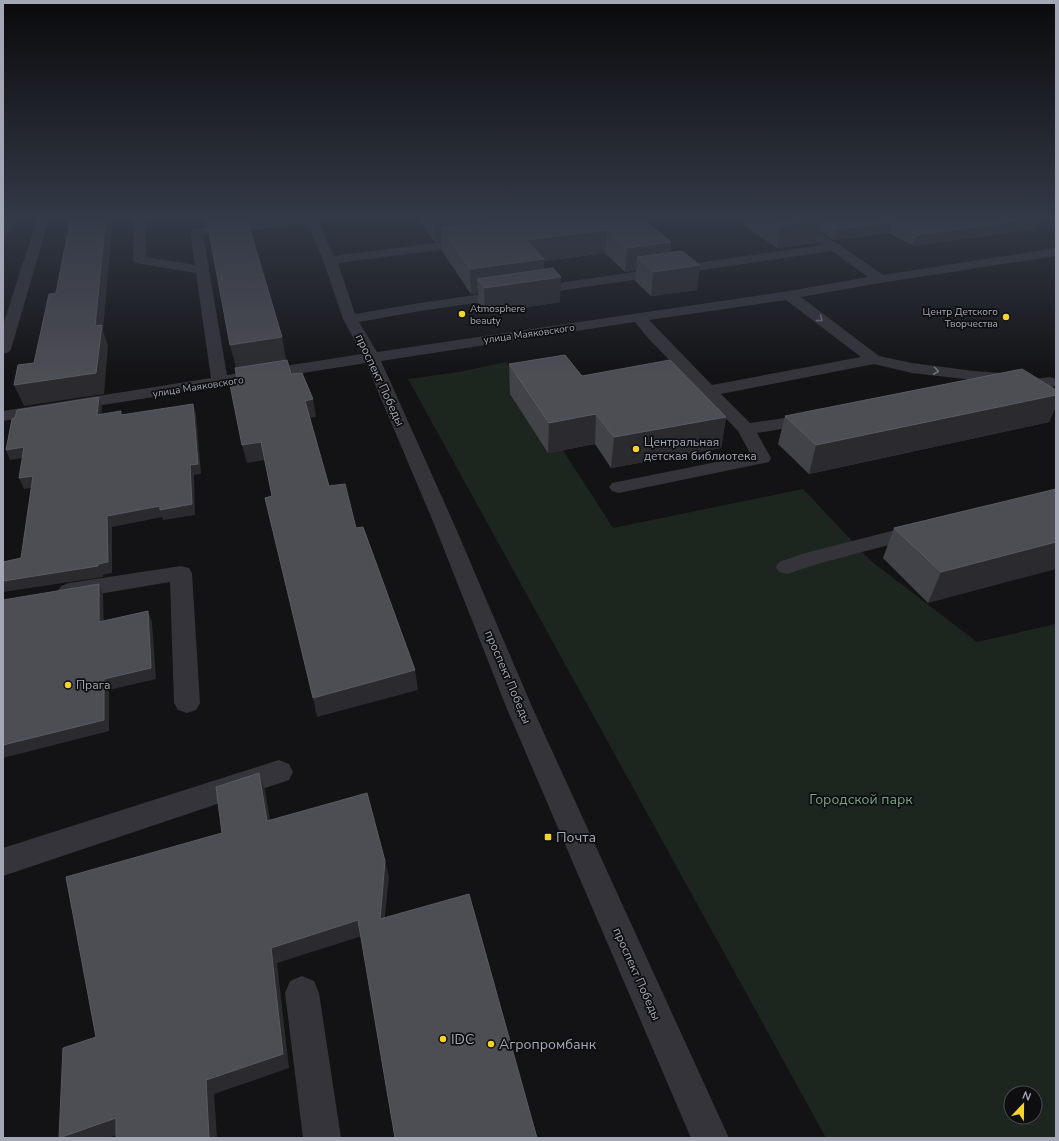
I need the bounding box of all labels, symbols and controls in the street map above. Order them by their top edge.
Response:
place label: Atmosphere beauty [470,302,525,328]
place label: Центр Детского Творчества [923,305,998,331]
marker: Atmosphere beauty [457,309,467,319]
marker: Центр Детского Творчества [1001,312,1011,322]
one-way arrow [816,314,823,321]
street label: улица Маяковского [483,321,576,347]
street label: проспект Победы [352,331,408,429]
one-way arrow [933,366,939,375]
street label: улица Маяковского [152,373,245,401]
place label: Центральная детская библиотека [644,434,757,464]
marker: Центральная детская библиотека [631,444,641,454]
street label: проспект Победы [481,628,535,726]
place label: Прага [76,677,110,693]
marker: Прага [63,680,73,690]
park label: Городской парк [809,790,913,809]
place label: Почта [556,828,596,847]
marker: Почта [543,832,553,842]
street label: проспект Победы [609,925,665,1023]
place label: IDC [451,1030,474,1049]
marker: IDC [438,1034,448,1044]
place label: Агропромбанк [499,1035,597,1054]
marker: Агропромбанк [486,1039,496,1049]
north arrow [1003,1085,1043,1125]
text: N [1020,1088,1033,1105]

